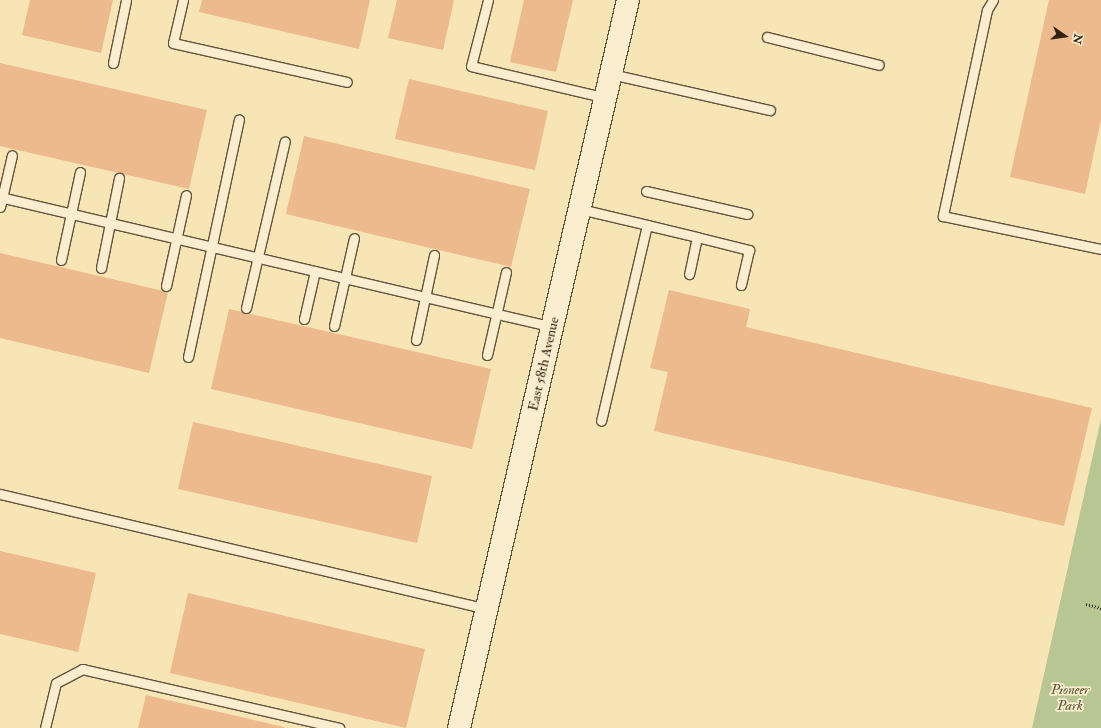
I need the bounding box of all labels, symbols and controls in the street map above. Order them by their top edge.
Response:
north arrow [1045,16,1085,56]
text: N [1070,33,1085,45]
street label: East 58th Avenue [525,315,563,413]
park label: Pioneer Park [1051,682,1089,714]

